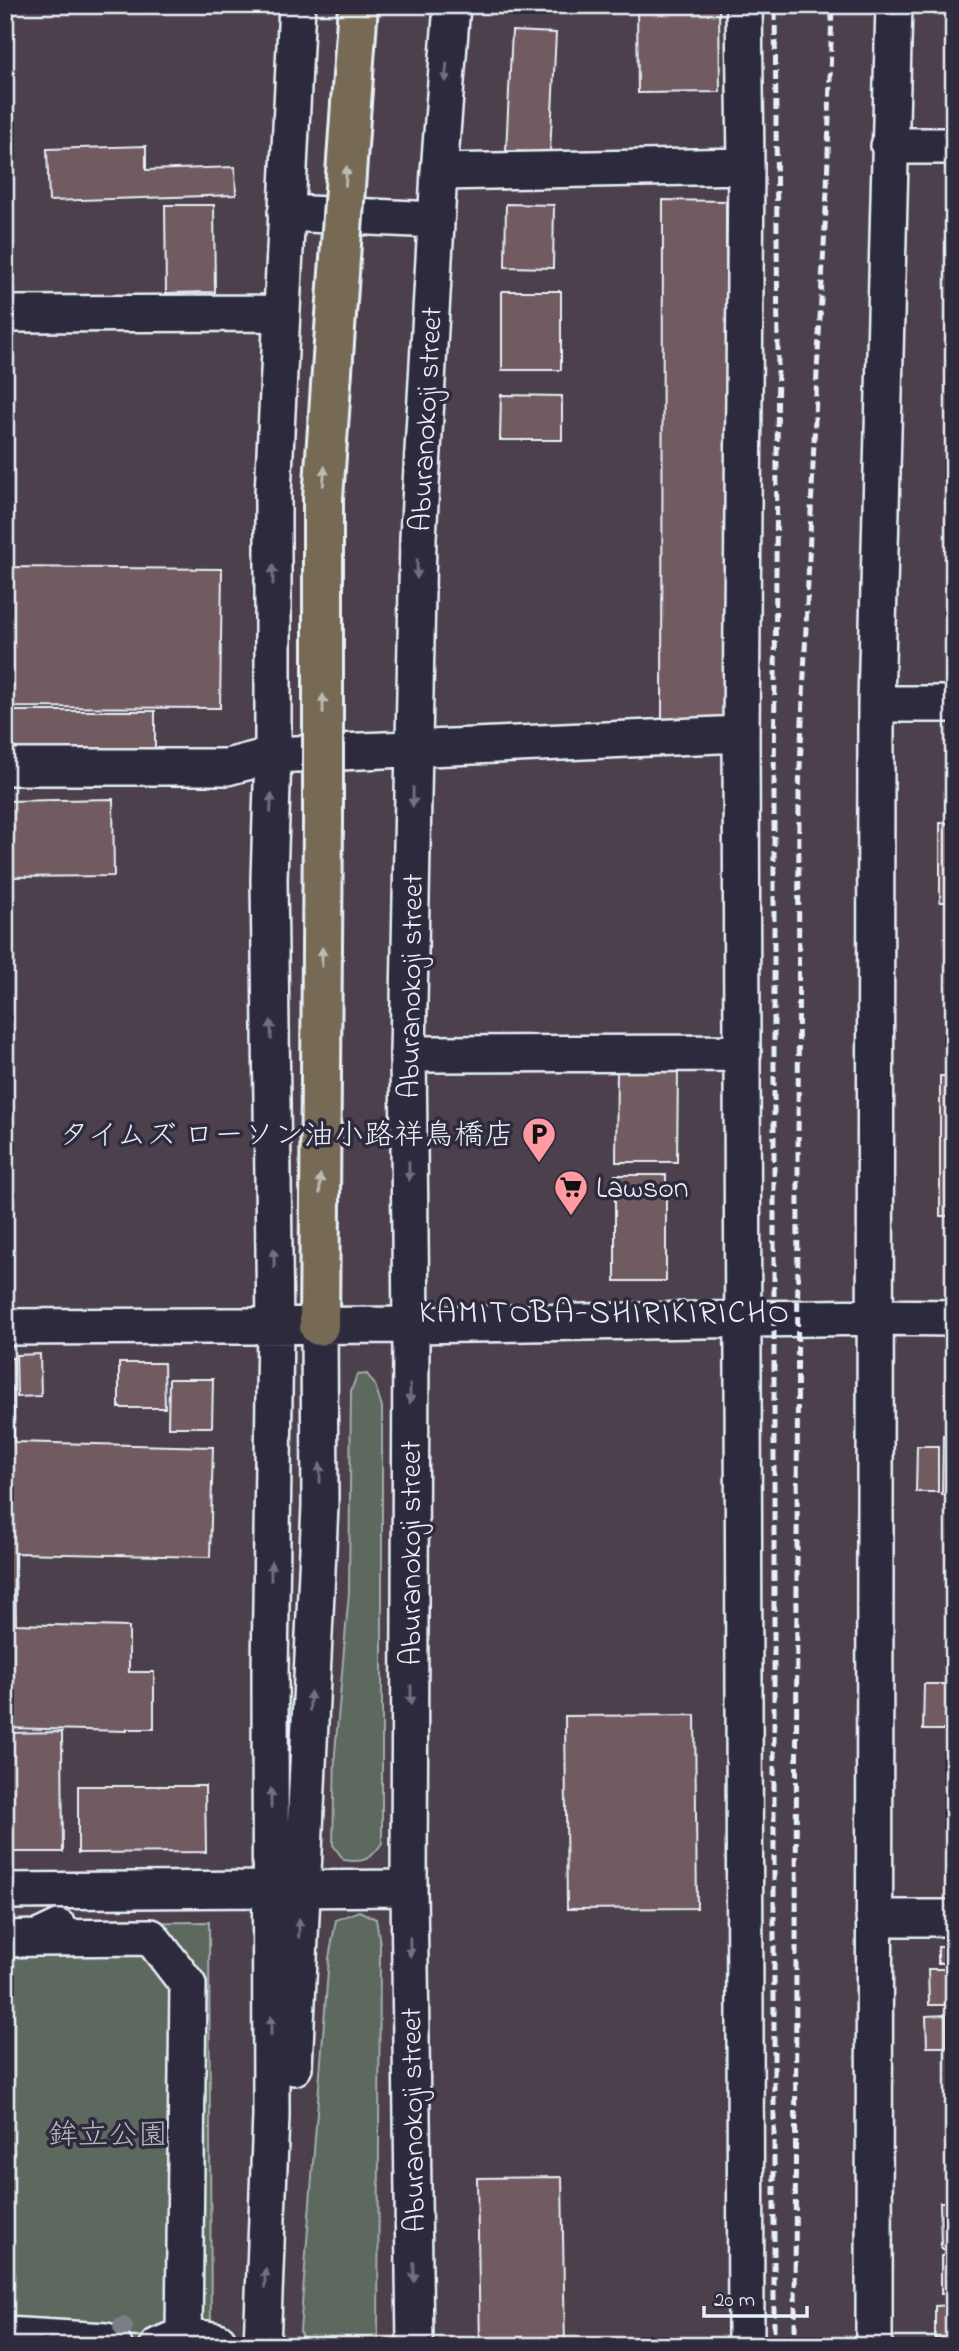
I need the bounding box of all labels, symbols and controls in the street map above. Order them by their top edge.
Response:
one-way arrow [440,63,451,85]
one-way arrow [341,165,352,187]
street label: Aburanokoji street [400,306,456,533]
one-way arrow [319,465,330,487]
one-way arrow [412,559,423,581]
one-way arrow [267,564,279,586]
one-way arrow [317,693,329,715]
one-way arrow [407,786,419,808]
one-way arrow [265,792,277,814]
street label: Aburanokoji street [389,873,437,1099]
one-way arrow [316,945,328,967]
one-way arrow [265,1019,276,1041]
place label: タイムズ ローソン油小路祥鳥橋店 [59,1115,514,1159]
parking icon: タイムズ ローソン油小路祥鳥橋店 [520,1115,558,1164]
one-way arrow [403,1161,415,1183]
supermarket icon: Lawson [552,1168,590,1217]
place label: Lawson [596,1168,689,1212]
one-way arrow [314,1173,326,1195]
one-way arrow [268,1247,279,1269]
district label: KAMITOBA-SHIRIKIRICHO [419,1291,791,1338]
one-way arrow [404,1383,416,1405]
street label: Aburanokoji street [391,1440,435,1666]
one-way arrow [314,1462,326,1484]
one-way arrow [266,1559,277,1581]
one-way arrow [405,1684,416,1706]
one-way arrow [305,1689,316,1711]
one-way arrow [265,1787,277,1809]
one-way arrow [294,1917,305,1939]
one-way arrow [404,1936,416,1958]
street label: Aburanokoji street [391,2007,439,2233]
one-way arrow [265,2014,277,2036]
park label: 鉾立公園 [48,2115,168,2159]
one-way arrow [408,2261,420,2283]
one-way arrow [259,2266,270,2288]
scale bar [704,2274,807,2318]
text: 20 m [714,2286,755,2316]

